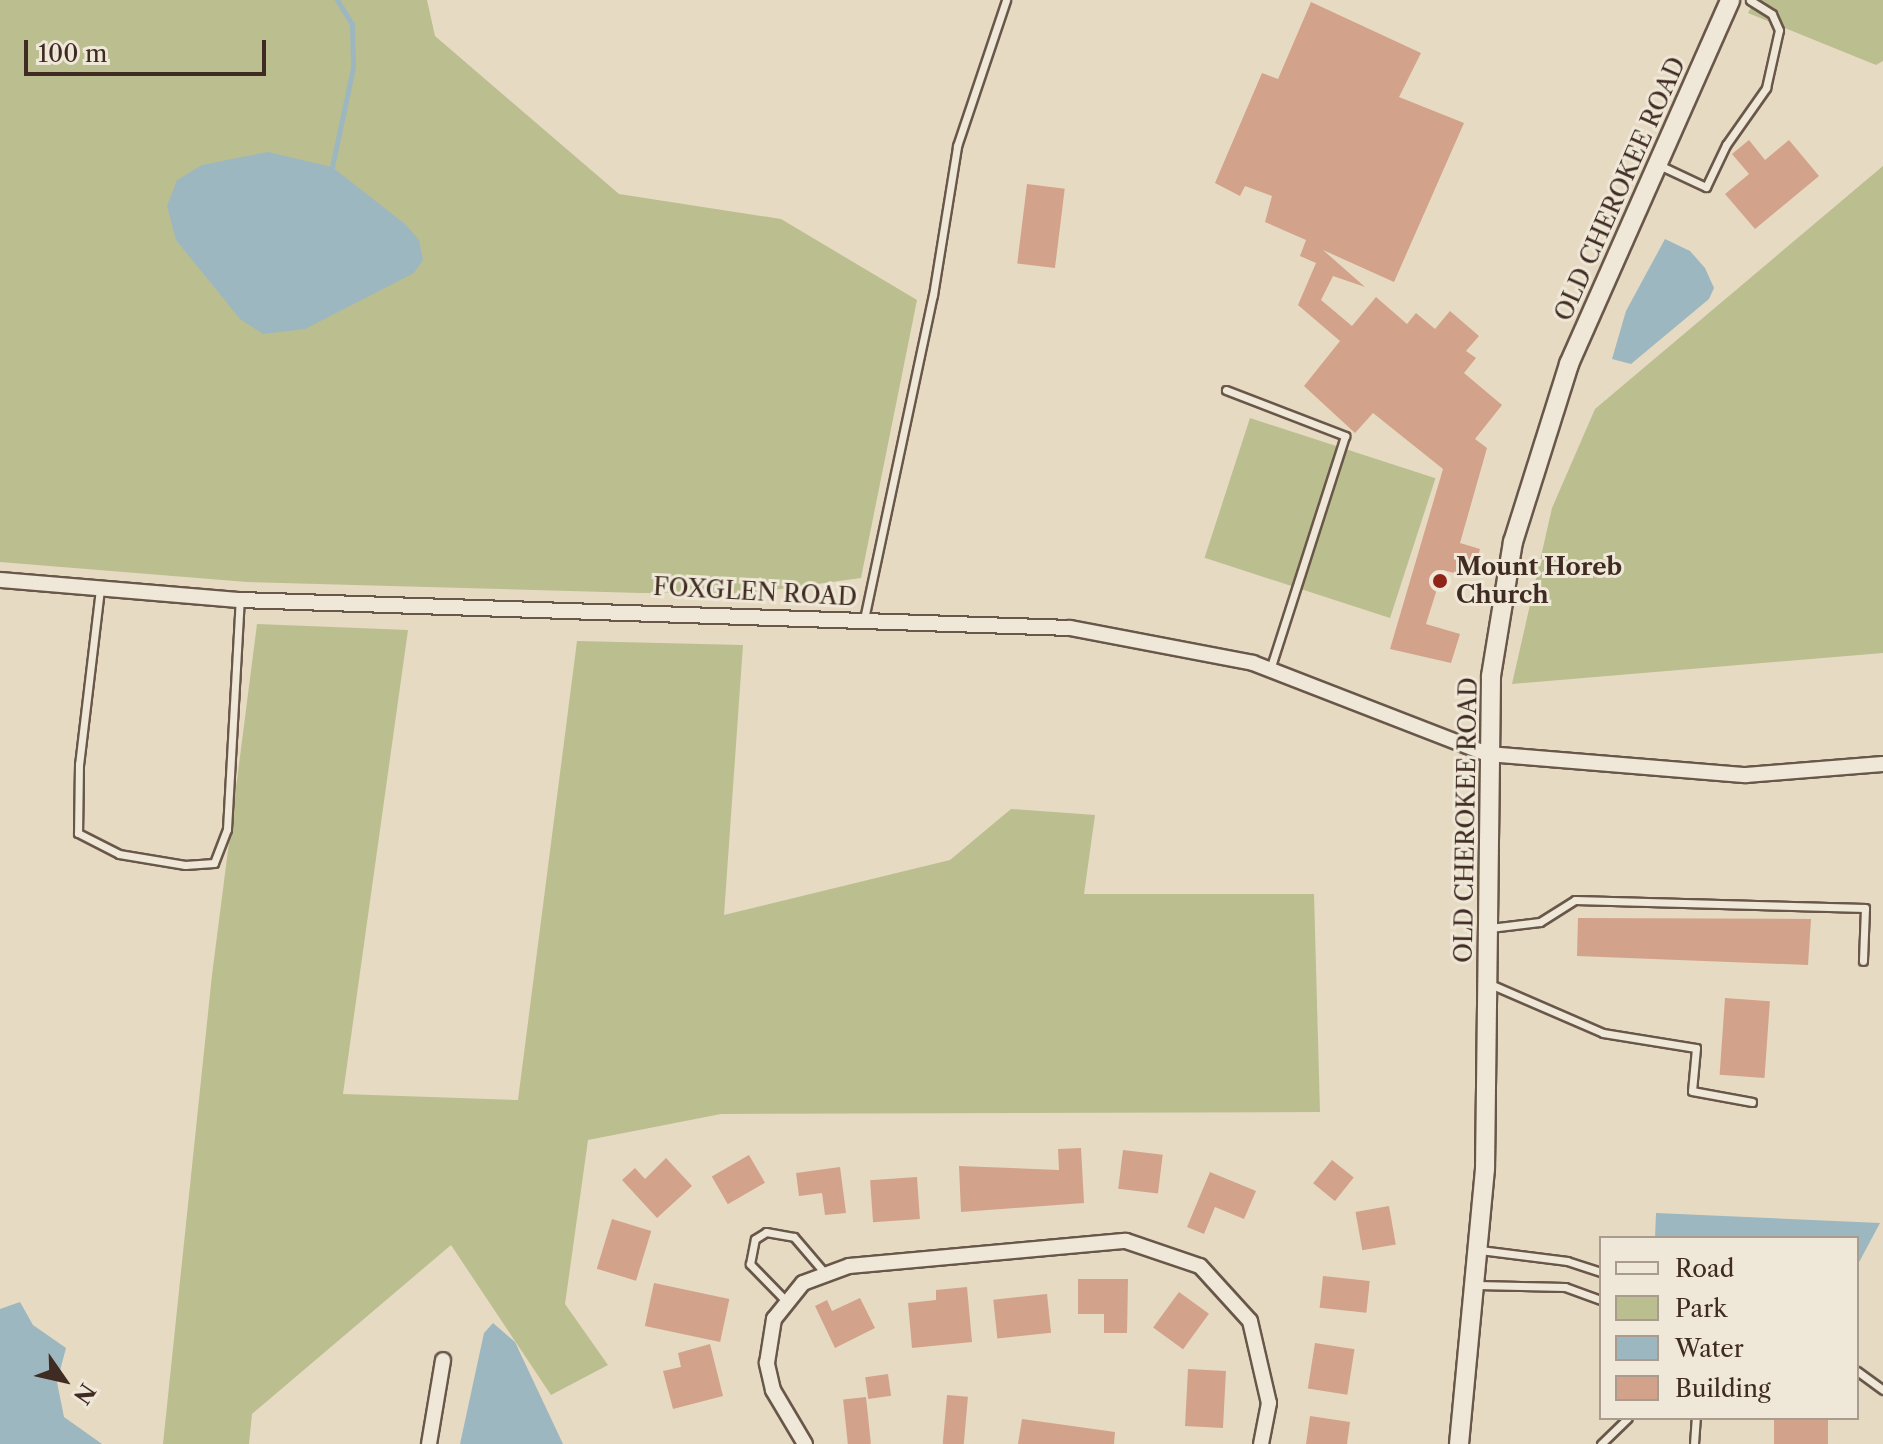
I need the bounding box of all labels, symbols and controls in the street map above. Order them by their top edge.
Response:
scale bar [28,24,270,74]
text: 100 m [38,39,107,68]
street label: OLD CHEROKEE ROAD [1549,53,1691,325]
place label: Mount Horeb Church [1456,553,1622,609]
street label: FOXGLEN ROAD [652,572,858,612]
marker: Mount Horeb Church [1431,572,1449,590]
street label: OLD CHEROKEE ROAD [1449,677,1483,963]
legend [1599,1236,1859,1420]
text: Road [1675,1254,1734,1283]
text: Park [1675,1294,1727,1323]
text: Water [1675,1334,1744,1363]
north arrow [24,1340,104,1420]
text: Building [1675,1374,1771,1403]
text: N [68,1378,101,1409]

